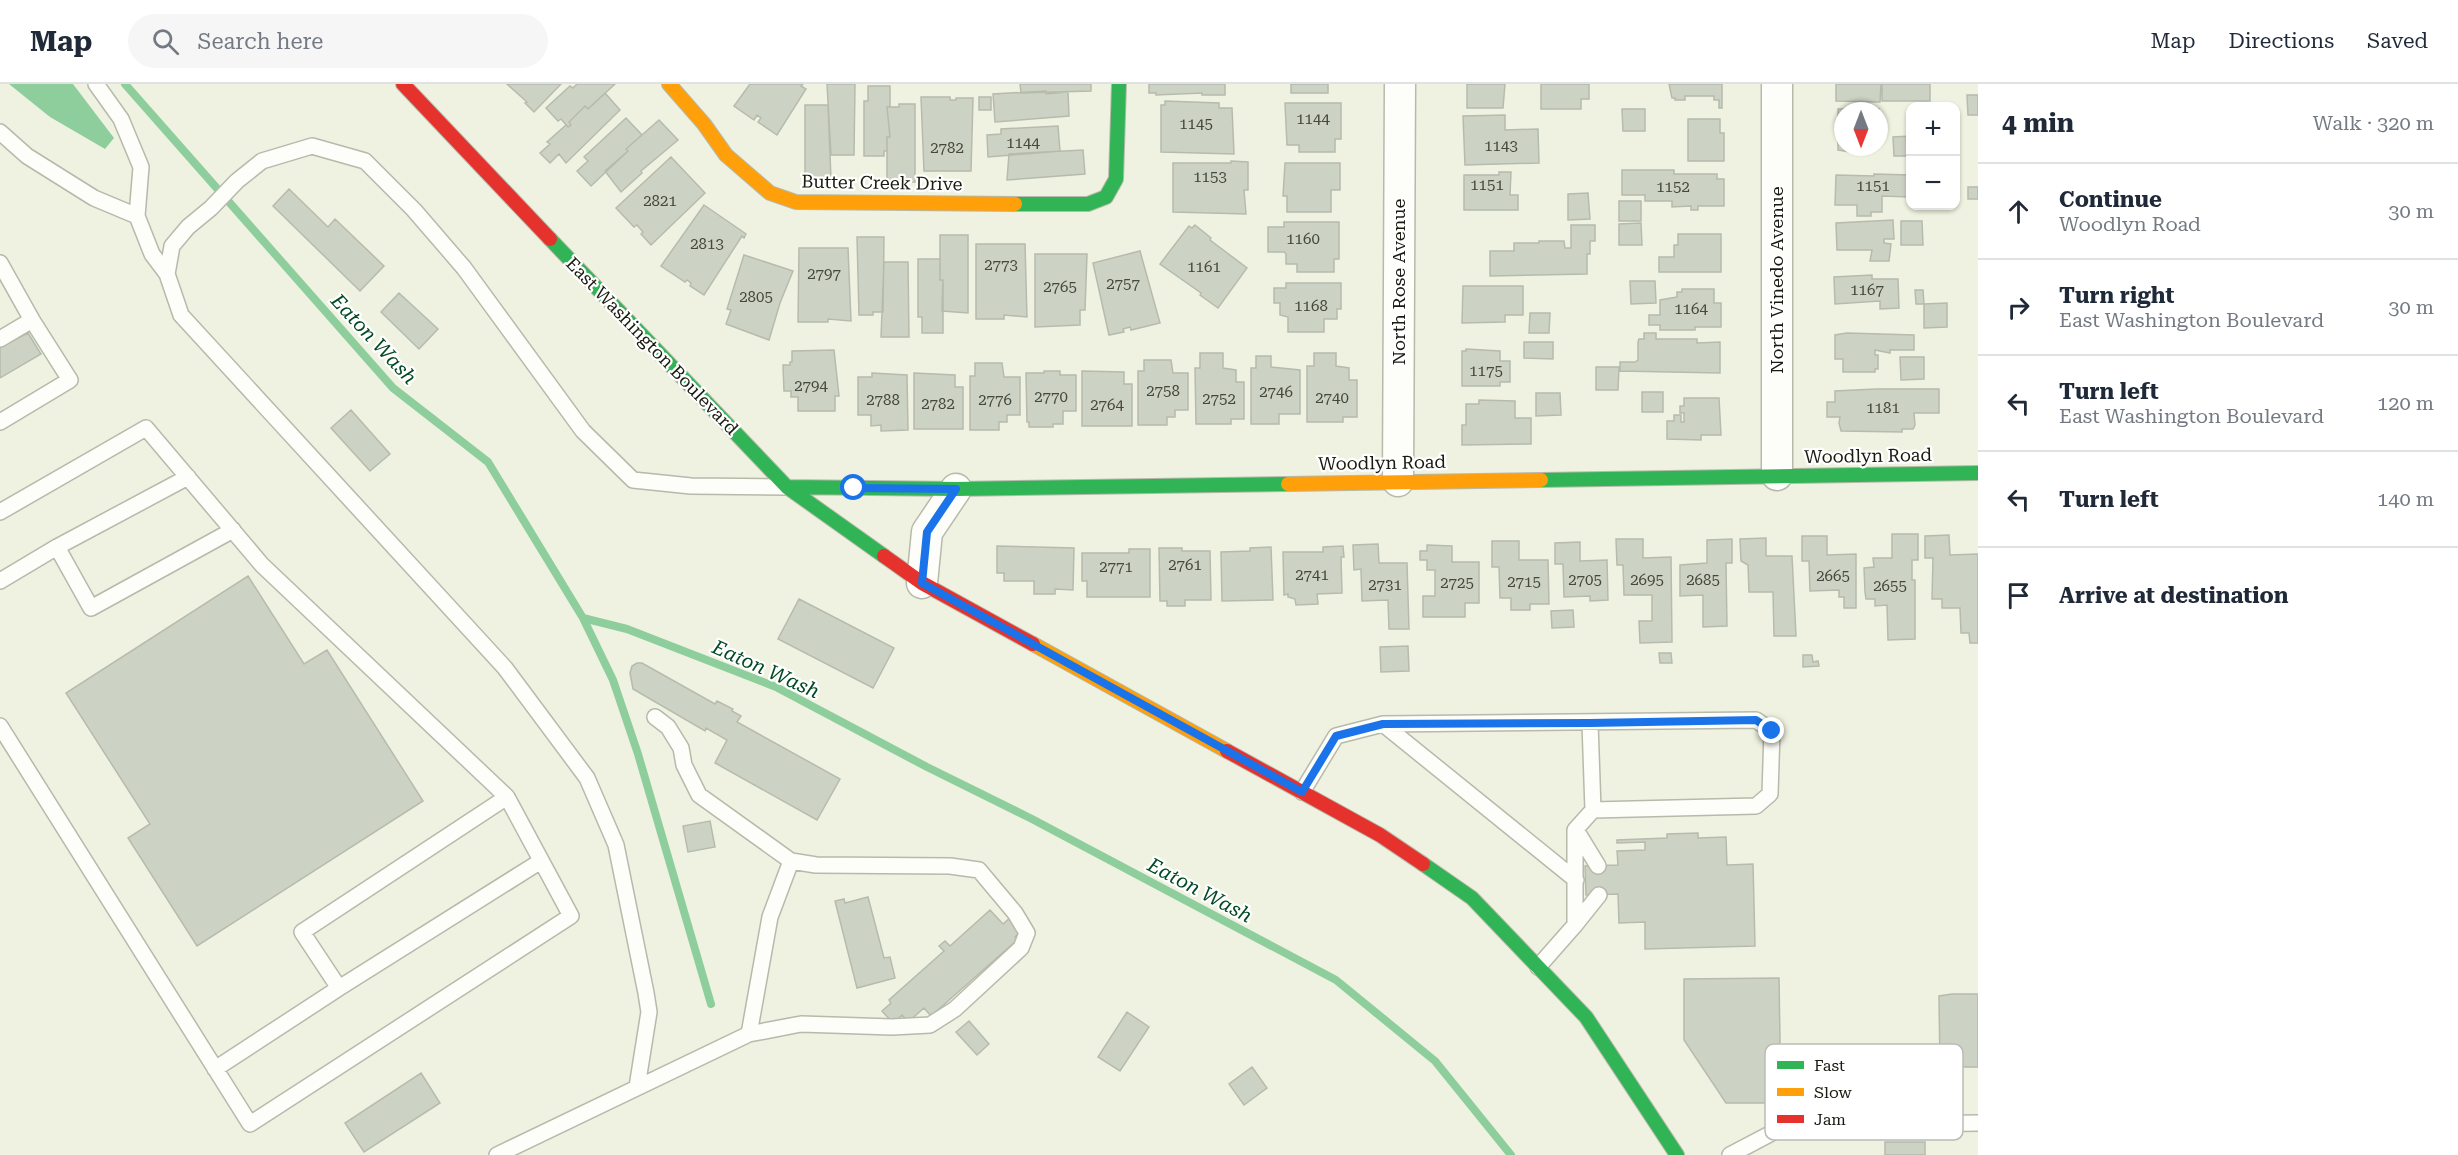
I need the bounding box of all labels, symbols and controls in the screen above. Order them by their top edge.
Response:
search box [128,14,548,68]
text: Map [30,25,92,58]
icon: search [149,25,182,58]
text: Search here [197,29,323,54]
text: Map [2151,29,2195,53]
text: Directions [2228,29,2334,53]
text: Saved [2367,29,2428,53]
north arrow [1834,102,1888,156]
map controls [1906,102,1960,210]
button: + [1906,102,1960,156]
text: 4 min [2002,108,2074,138]
house number: 1144 [1296,110,1330,128]
text: Walk · 320 m [2313,111,2434,135]
house number: 1145 [1179,115,1213,133]
house number: 1144 [1006,134,1040,152]
house number: 1143 [1484,137,1518,155]
house number: 2782 [930,139,964,157]
button: − [1906,156,1960,210]
house number: 1153 [1193,168,1227,186]
street label: Butter Creek Drive [801,171,963,194]
house number: 1151 [1470,176,1504,194]
house number: 1151 [1856,177,1890,195]
house number: 1152 [1656,178,1690,196]
street label: North Vinedo Avenue [1766,186,1787,374]
text: Continue [2059,187,2162,212]
house number: 2821 [643,192,677,210]
icon: ahead [2002,195,2035,228]
street label: North Rose Avenue [1388,199,1409,365]
text: 30 m [2388,199,2434,223]
text: Woodlyn Road [2059,212,2201,236]
house number: 1160 [1286,230,1320,248]
house number: 2813 [690,235,724,253]
street label: East Washington Boulevard [562,253,743,439]
house number: 2773 [984,256,1018,274]
house number: 1161 [1187,258,1221,276]
house number: 2797 [807,265,841,283]
house number: 2757 [1106,275,1140,293]
house number: 2765 [1043,278,1077,296]
house number: 1167 [1850,281,1884,299]
text: Turn right [2059,283,2174,308]
water label: Eaton Wash [325,288,422,389]
house number: 2805 [739,288,773,306]
icon: right [2002,291,2035,324]
text: 30 m [2388,295,2434,319]
house number: 1168 [1294,297,1328,315]
house number: 1164 [1674,300,1708,318]
text: East Washington Boulevard [2059,308,2324,332]
house number: 1175 [1469,362,1503,380]
house number: 2794 [794,377,828,395]
text: Turn left [2059,379,2159,404]
house number: 2758 [1146,382,1180,400]
house number: 2746 [1259,383,1293,401]
icon: left [2002,387,2035,420]
house number: 2770 [1034,388,1068,406]
house number: 2740 [1315,389,1349,407]
house number: 2752 [1202,390,1236,408]
house number: 2788 [866,391,900,409]
house number: 2776 [978,391,1012,409]
text: 120 m [2377,391,2434,415]
house number: 2782 [921,395,955,413]
house number: 2764 [1090,396,1124,414]
house number: 1181 [1866,399,1900,417]
text: East Washington Boulevard [2059,404,2324,428]
street label: Woodlyn Road [1804,444,1932,467]
street label: Woodlyn Road [1318,451,1446,474]
route start [840,474,866,500]
icon: left [2002,483,2035,516]
text: Turn left [2059,487,2159,512]
text: 140 m [2377,487,2434,511]
house number: 2761 [1168,556,1202,574]
house number: 2771 [1099,558,1133,576]
house number: 2741 [1295,566,1329,584]
house number: 2665 [1816,567,1850,585]
house number: 2705 [1568,571,1602,589]
house number: 2695 [1630,571,1664,589]
house number: 2685 [1686,571,1720,589]
house number: 2715 [1507,573,1541,591]
house number: 2725 [1440,574,1474,592]
house number: 2731 [1368,576,1402,594]
house number: 2655 [1873,577,1907,595]
icon: arrive [2002,579,2035,612]
text: Arrive at destination [2059,583,2288,608]
water label: Eaton Wash [708,634,823,703]
route end [1758,717,1784,743]
water label: Eaton Wash [1143,852,1256,928]
legend [1765,1044,1963,1140]
text: Fast [1814,1056,1845,1075]
text: Slow [1814,1083,1852,1102]
text: Jam [1814,1110,1846,1129]

